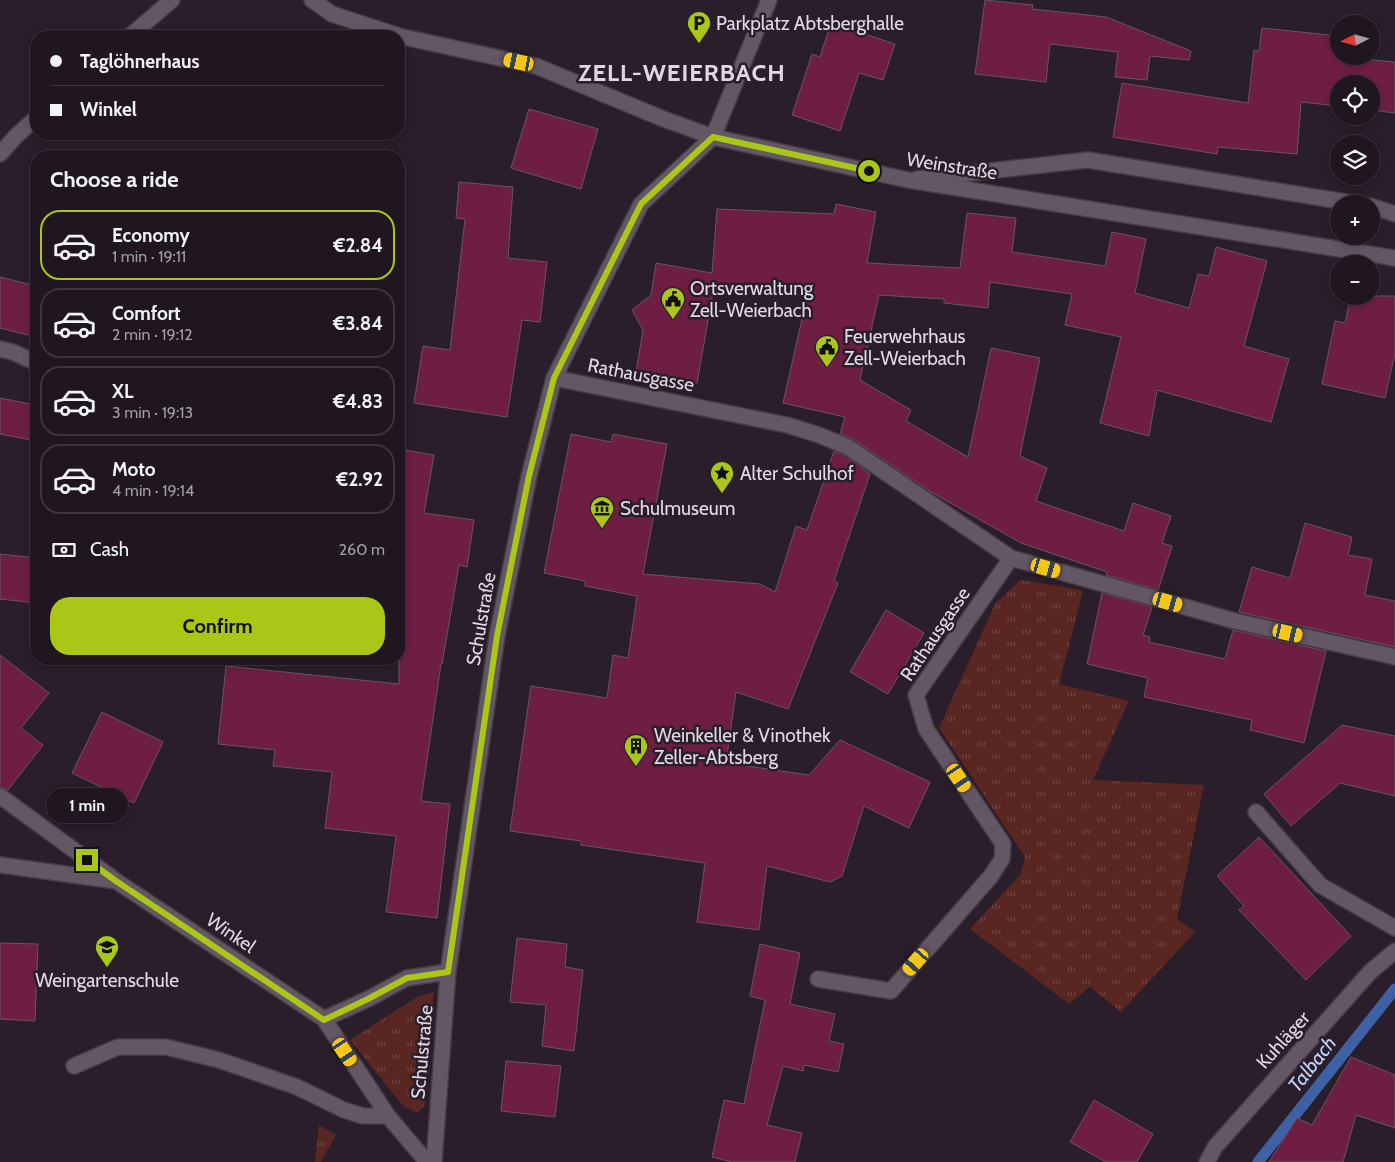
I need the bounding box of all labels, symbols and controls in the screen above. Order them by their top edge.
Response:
parking icon: Parkplatz Abtsberghalle [686,10,712,44]
place label: Parkplatz Abtsberghalle [716,12,904,35]
north arrow [1330,15,1380,65]
map controls [1330,15,1380,305]
text: Taglöhnerhaus [80,50,200,73]
car [502,52,535,72]
district label: ZELL-WEIERBACH [578,58,786,87]
button: locate [1330,75,1380,125]
text: Winkel [80,98,137,121]
button: layers [1330,135,1380,185]
street label: Weinstraße [905,147,999,185]
route start [858,160,880,182]
text: Choose a ride [50,166,179,193]
button: + [1330,195,1380,245]
icon: car [52,223,97,268]
text: Economy [112,224,190,247]
text: €2.84 [333,234,383,257]
text: 1 min · 19:11 [112,247,186,266]
button: − [1330,255,1380,305]
place label: Ortsverwaltung Zell-Weierbach [690,277,814,322]
public building icon: Ortsverwaltung Zell-Weierbach [660,286,686,320]
icon: car [52,301,97,346]
text: Comfort [112,302,181,325]
text: €3.84 [333,312,383,335]
text: 2 min · 19:12 [112,325,193,344]
place label: Feuerwehrhaus Zell-Weierbach [844,325,966,370]
public building icon: Feuerwehrhaus Zell-Weierbach [814,334,840,368]
street label: Rathausgasse [586,353,696,397]
icon: car [52,379,97,424]
text: XL [112,380,133,403]
text: €4.83 [333,390,383,413]
text: 3 min · 19:13 [112,403,193,422]
icon: car [52,457,97,502]
text: Moto [112,458,156,481]
place icon: Alter Schulhof [709,460,735,494]
place label: Alter Schulhof [740,462,854,485]
text: €2.92 [336,468,383,491]
text: 4 min · 19:14 [112,481,194,500]
museum icon: Schulmuseum [589,495,615,529]
place label: Schulmuseum [620,497,735,520]
icon: cash [50,536,78,564]
text: Cash [90,538,129,561]
text: 260 m [339,540,385,559]
car [1029,557,1062,579]
street label: Schulstraße [461,570,501,667]
street label: Rathausgasse [895,583,975,685]
car [1151,591,1184,613]
button: Confirm [50,597,385,655]
car [1271,622,1304,644]
place label: Weinkeller & Vinothek Zeller-Abtsberg [654,724,831,769]
building icon: Weinkeller & Vinothek Zeller-Abtsberg [623,733,649,767]
car [944,761,973,795]
callout: 1 min [46,788,128,822]
text: 1 min [69,796,105,815]
route end [76,849,98,871]
street label: Winkel [202,908,261,958]
school or university icon: Weingartenschule [94,934,120,968]
car [900,946,931,978]
place label: Weingartenschule [35,969,179,992]
street label: Schulstraße [406,1004,438,1100]
street label: Kuhläger [1251,1007,1315,1073]
water label: Talbach [1283,1031,1341,1097]
car [330,1035,359,1069]

